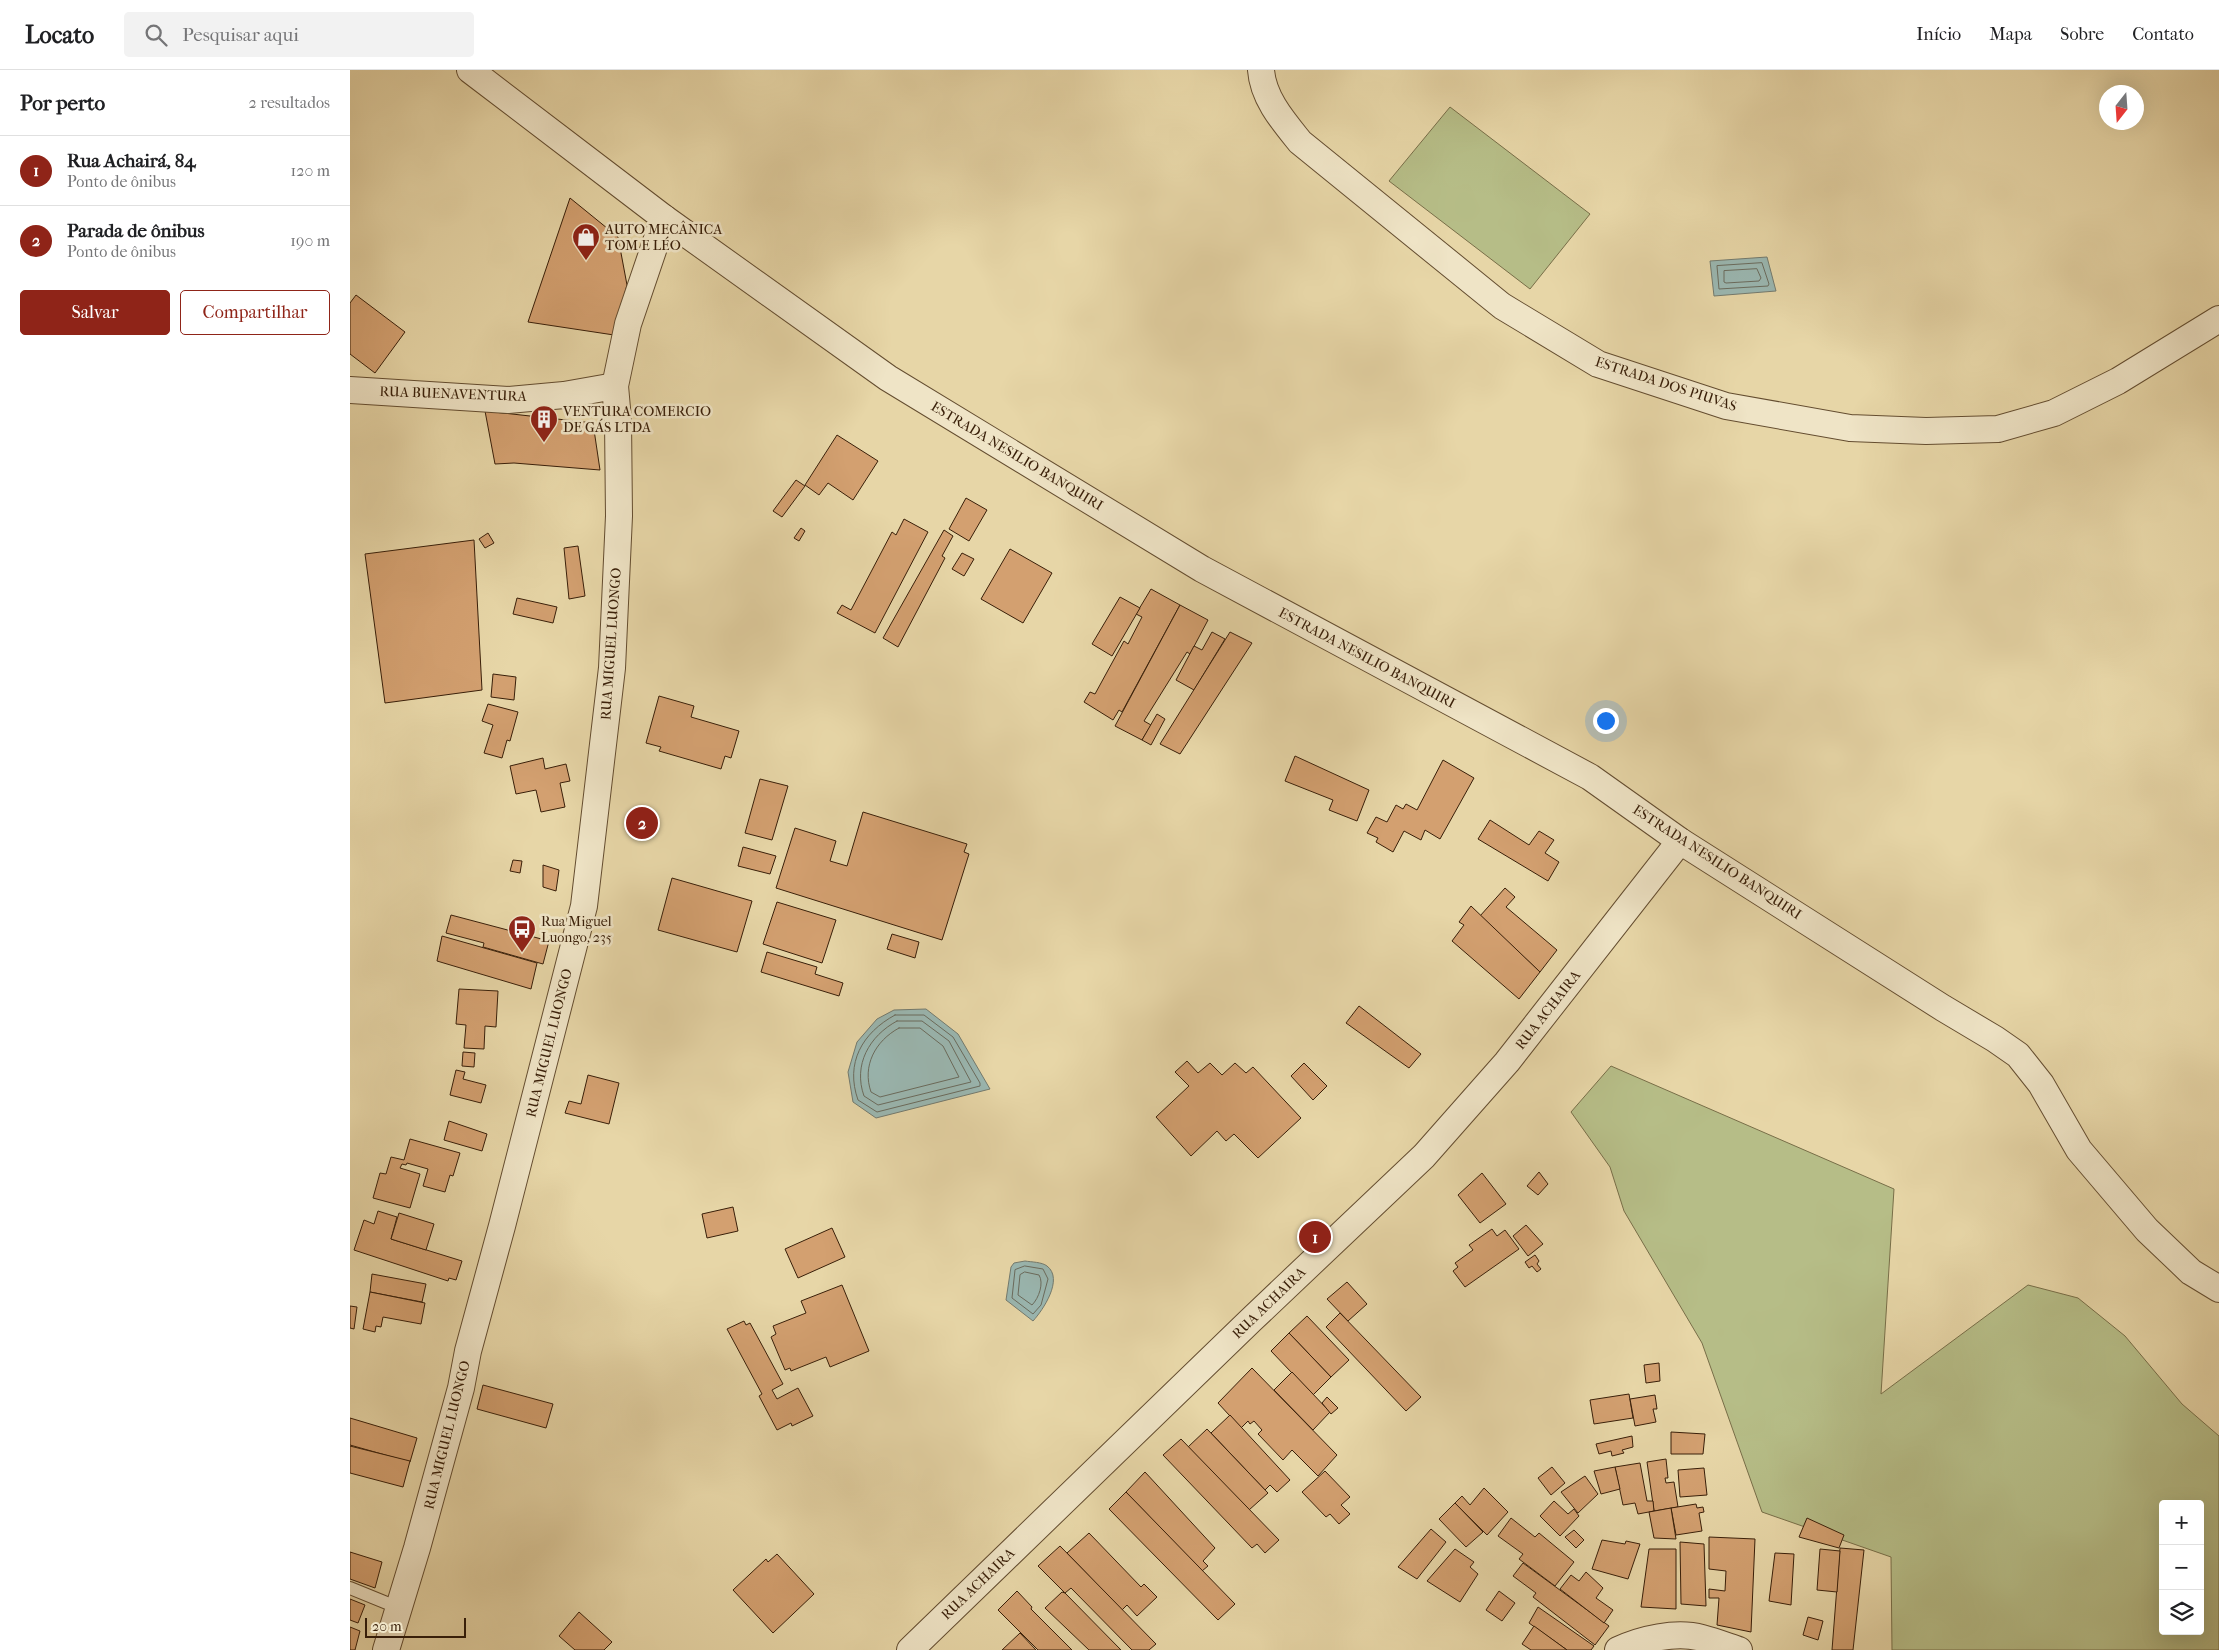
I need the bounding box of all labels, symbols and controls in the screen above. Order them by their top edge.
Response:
search box [124,12,474,57]
text: Locato [25,21,94,49]
icon: search [142,21,170,49]
text: Pesquisar aqui [182,24,299,46]
text: Início [1916,24,1961,45]
text: Mapa [1989,24,2032,45]
text: Sobre [2060,24,2104,45]
text: Contato [2132,24,2194,45]
north arrow [2099,85,2144,130]
text: Por perto [20,91,105,115]
text: 2 resultados [249,93,330,112]
text: Rua Achairá, 84 [67,150,196,172]
text: 1 [33,161,39,180]
text: 120 m [291,161,330,180]
text: Ponto de ônibus [67,172,176,191]
text: Parada de ônibus [67,220,205,242]
place label: AUTO MECÂNICA TOM E LÉO [604,220,723,254]
shop icon: AUTO MECÂNICA TOM E LÉO [571,222,601,261]
text: 2 [32,231,40,250]
text: 190 m [290,231,330,250]
text: Ponto de ônibus [67,242,176,261]
button: Salvar [20,290,170,335]
button: Compartilhar [180,290,330,335]
street label: ESTRADA DOS PIUVAS [1593,353,1739,415]
street label: RUA BUENAVENTURA [379,383,528,405]
street label: ESTRADA NESILIO BANQUIRI [928,398,1107,514]
place label: VENTURA COMERCIO DE GÁS LTDA [562,403,711,436]
building icon: VENTURA COMERCIO DE GÁS LTDA [529,404,559,443]
street label: RUA MIGUEL LUONGO [597,567,625,721]
street label: ESTRADA NESILIO BANQUIRI [1276,604,1459,712]
your location [1593,708,1619,734]
street label: ESTRADA NESILIO BANQUIRI [1629,801,1805,923]
pin: 2 [626,804,658,842]
place label: Rua Miguel Luongo, 235 [541,913,612,946]
bus stop icon: Rua Miguel Luongo, 235 [507,914,537,953]
street label: RUA ACHAIRA [1512,966,1585,1053]
street label: RUA MIGUEL LUONGO [522,967,576,1119]
pin: 1 [1299,1218,1331,1256]
street label: RUA ACHAIRA [1229,1263,1310,1342]
street label: RUA MIGUEL LUONGO [420,1359,474,1511]
map controls [2159,1500,2204,1635]
button: + [2159,1500,2204,1545]
street label: RUA ACHAIRA [938,1544,1019,1623]
button: − [2159,1545,2204,1590]
button: layers [2159,1590,2204,1635]
scale bar [365,1615,466,1638]
text: 20 m [372,1618,402,1635]

